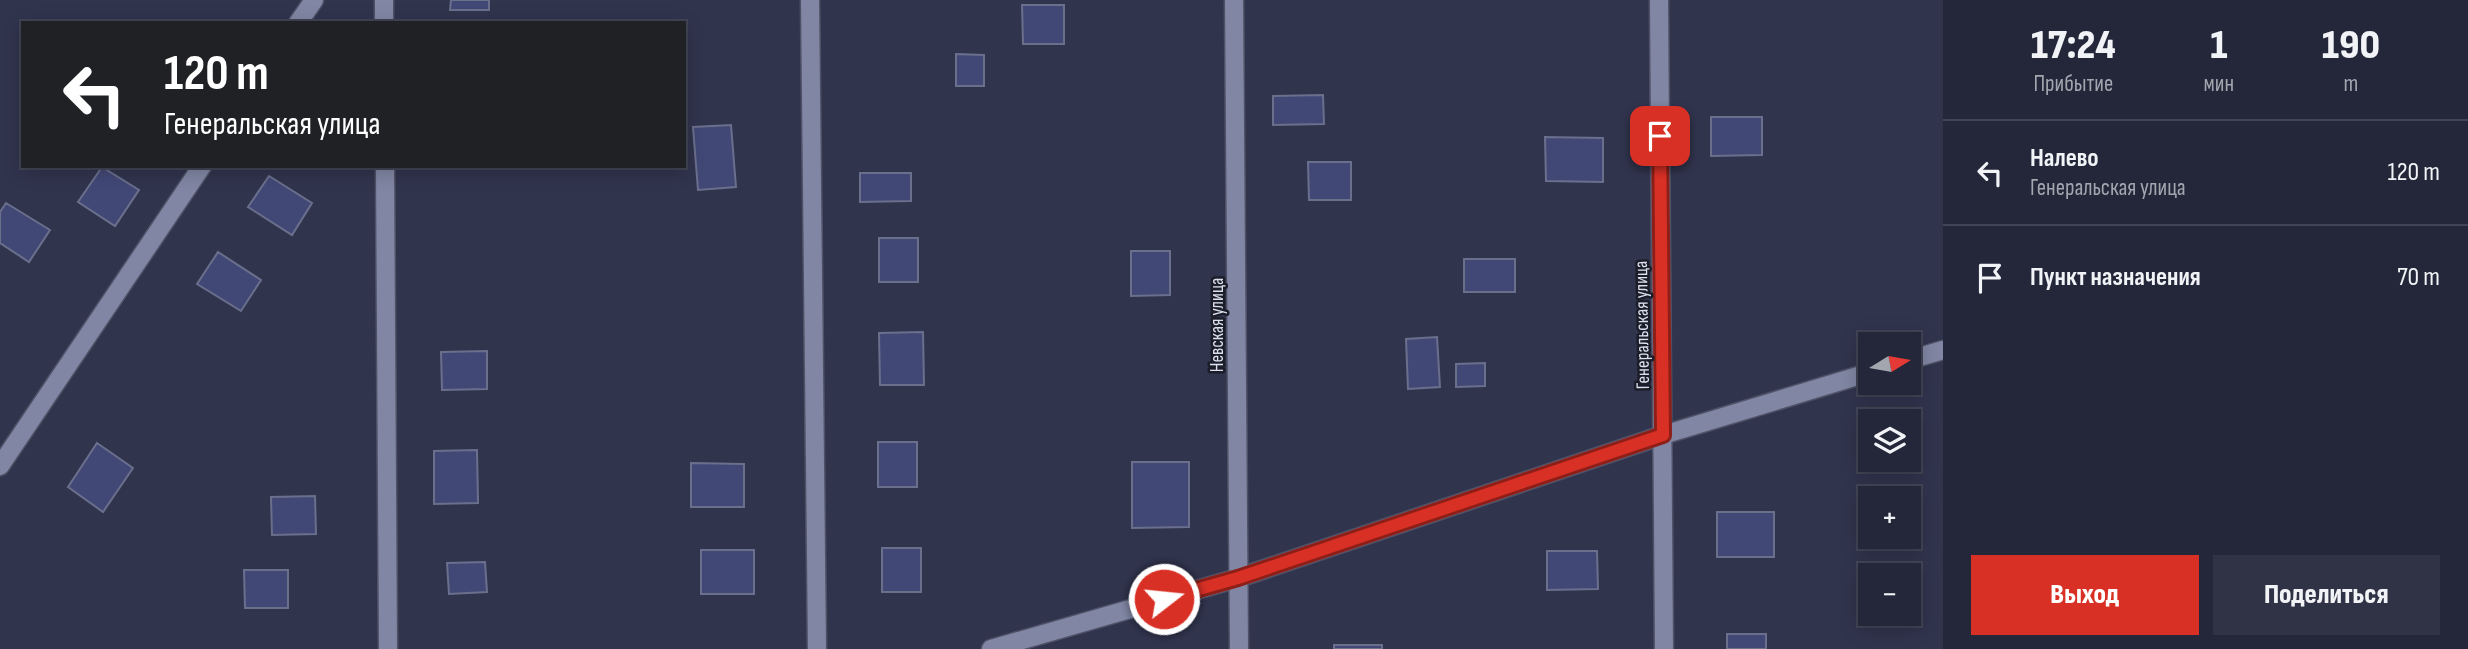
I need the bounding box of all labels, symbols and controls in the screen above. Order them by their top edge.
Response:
text: 17:24 [2031,20,2116,71]
text: 1 [2210,20,2227,71]
text: 190 [2322,20,2380,71]
text: 120 m [164,45,269,104]
icon: left [49,49,140,140]
text: Прибытие [2033,70,2113,98]
text: мин [2204,70,2234,98]
text: m [2344,70,2358,98]
text: Генеральская улица [164,105,381,144]
pin [1630,106,1690,166]
icon: arrive [1641,117,1679,155]
text: Налево [2030,143,2099,174]
icon: left [1971,154,2009,192]
text: 120 m [2387,157,2440,188]
text: Генеральская улица [2030,174,2186,202]
icon: arrive [1971,259,2009,297]
street label: Генеральская улица [1630,260,1655,389]
text: Пункт назначения [2030,262,2201,293]
text: 70 m [2397,262,2440,293]
street label: Невская улица [1206,278,1229,372]
north arrow [1858,332,1922,396]
map controls [1858,332,1921,626]
button: layers [1858,409,1921,472]
button: + [1858,486,1921,549]
button: Выход [1971,555,2199,635]
button: Поделиться [2213,555,2440,635]
position arrow [1127,562,1201,636]
button: − [1858,563,1921,626]

